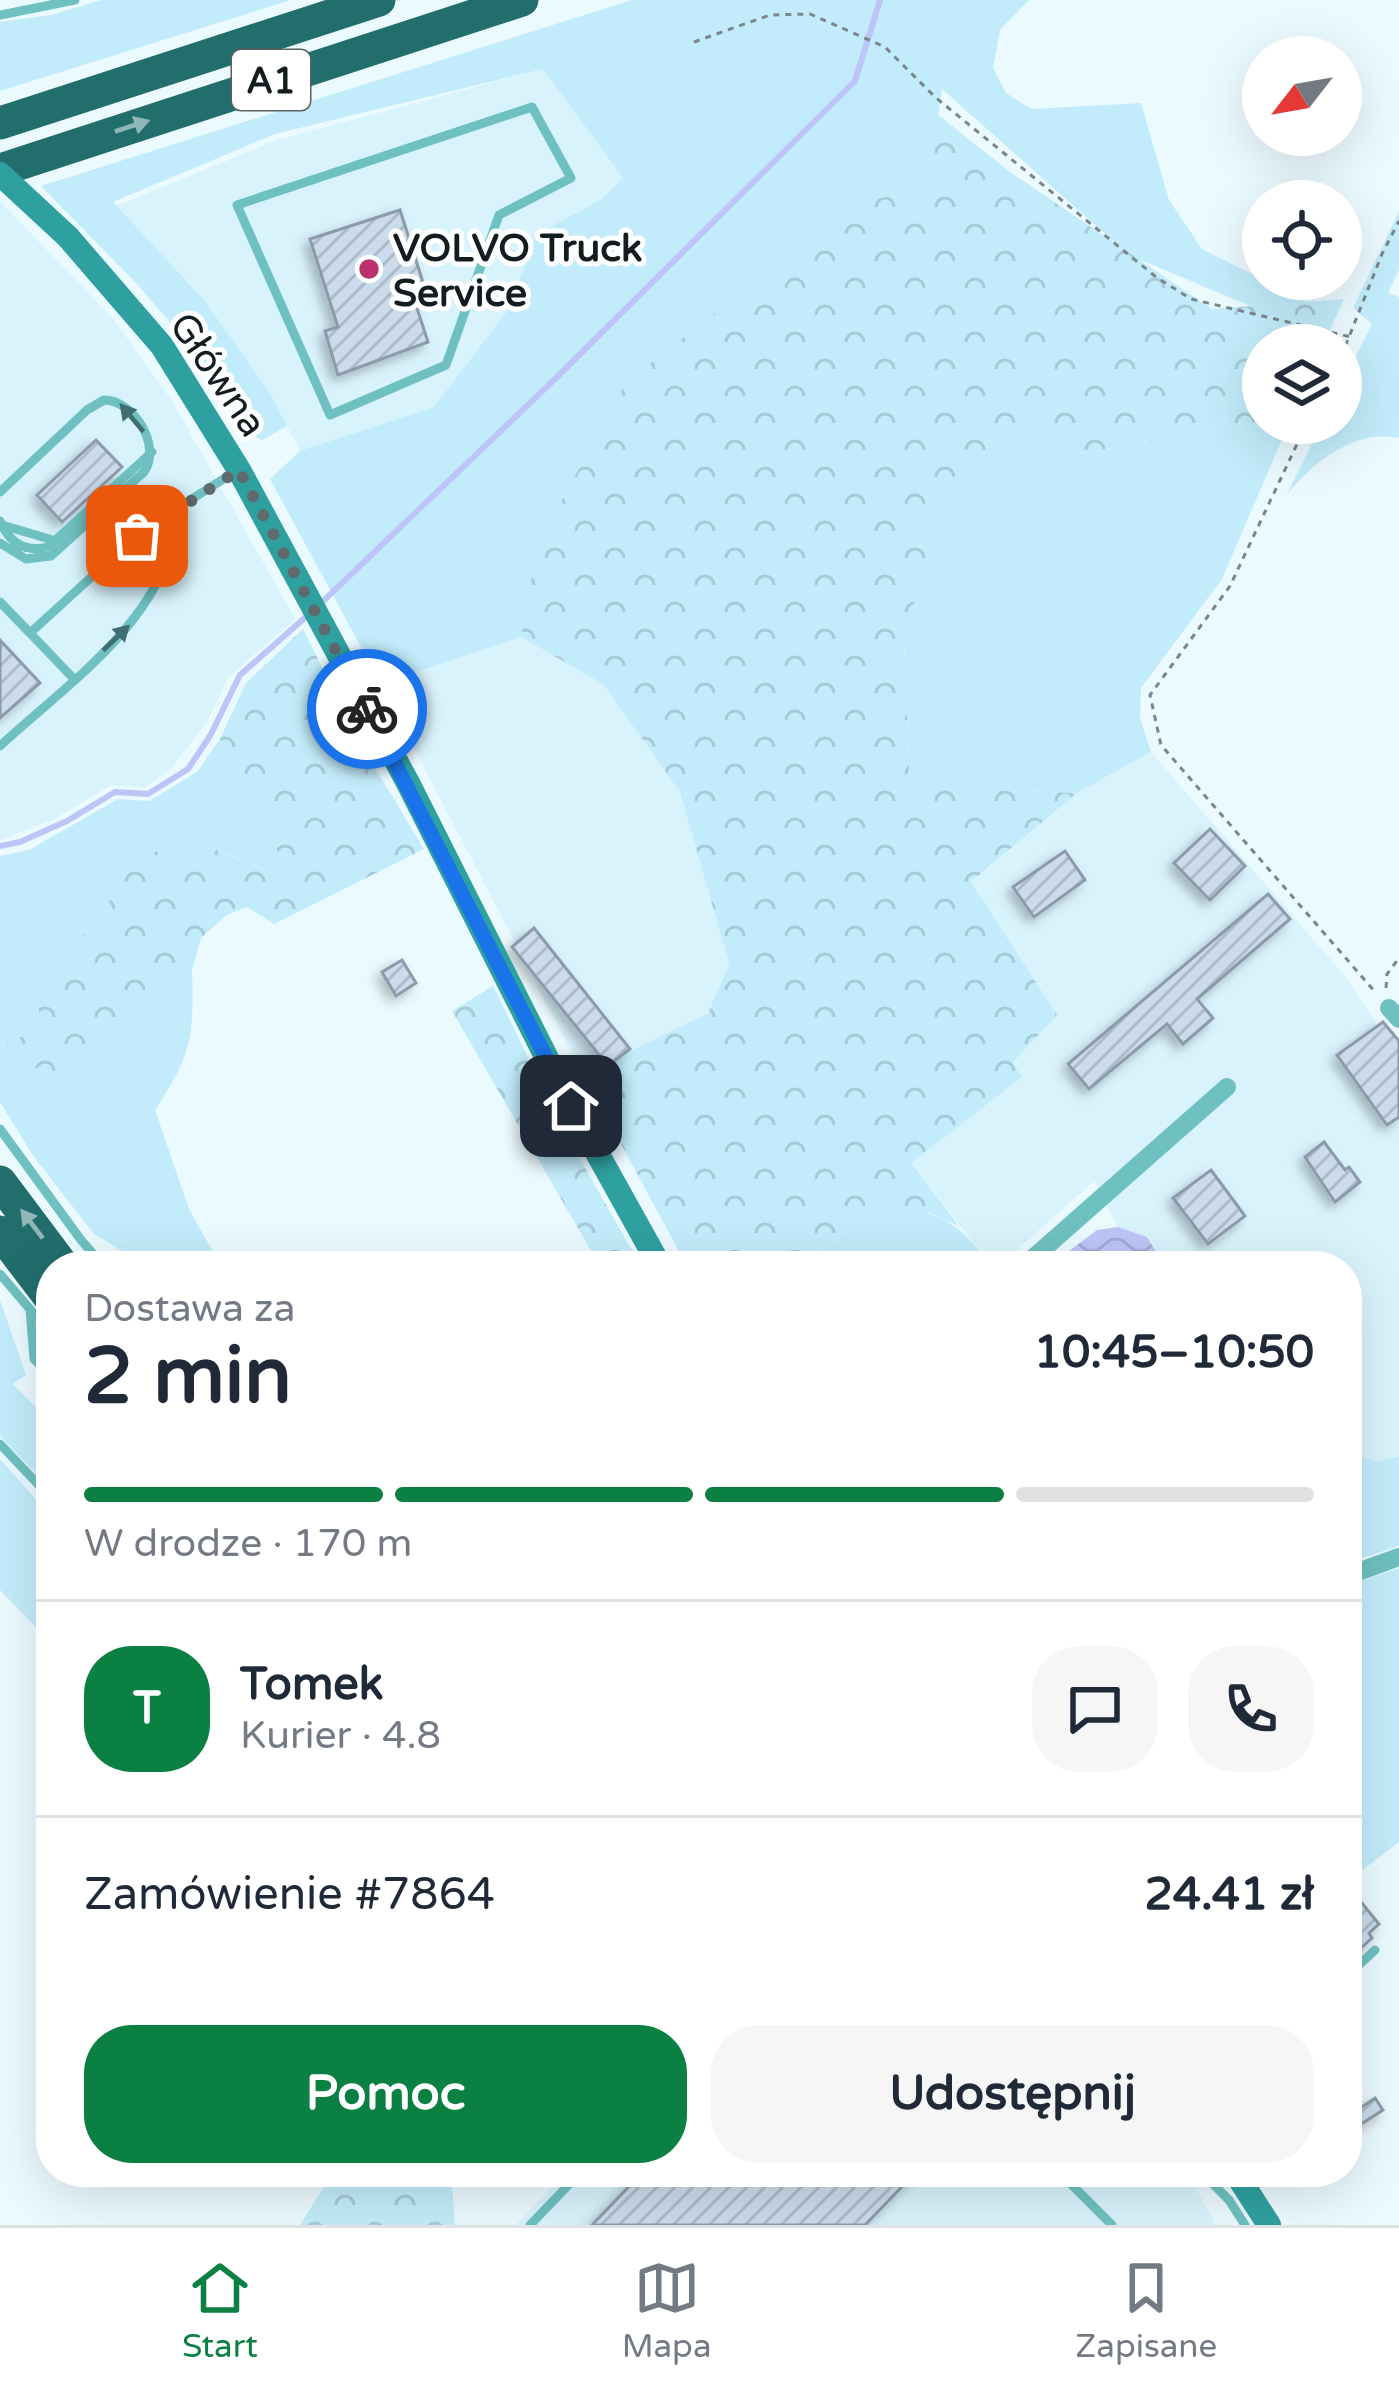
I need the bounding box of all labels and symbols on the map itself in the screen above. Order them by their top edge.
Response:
north arrow [1242,36,1362,156]
road number: A1 [232,50,310,110]
one-way arrow [114,116,150,134]
place label: VOLVO Truck Service [393,225,642,317]
marker: VOLVO Truck Service [356,256,382,282]
street label: Główna [159,304,276,446]
one-way arrow [120,403,145,434]
pin [86,485,188,587]
one-way arrow [101,624,130,652]
courier [307,649,427,769]
pin [520,1055,622,1157]
one-way arrow [20,1208,44,1240]

